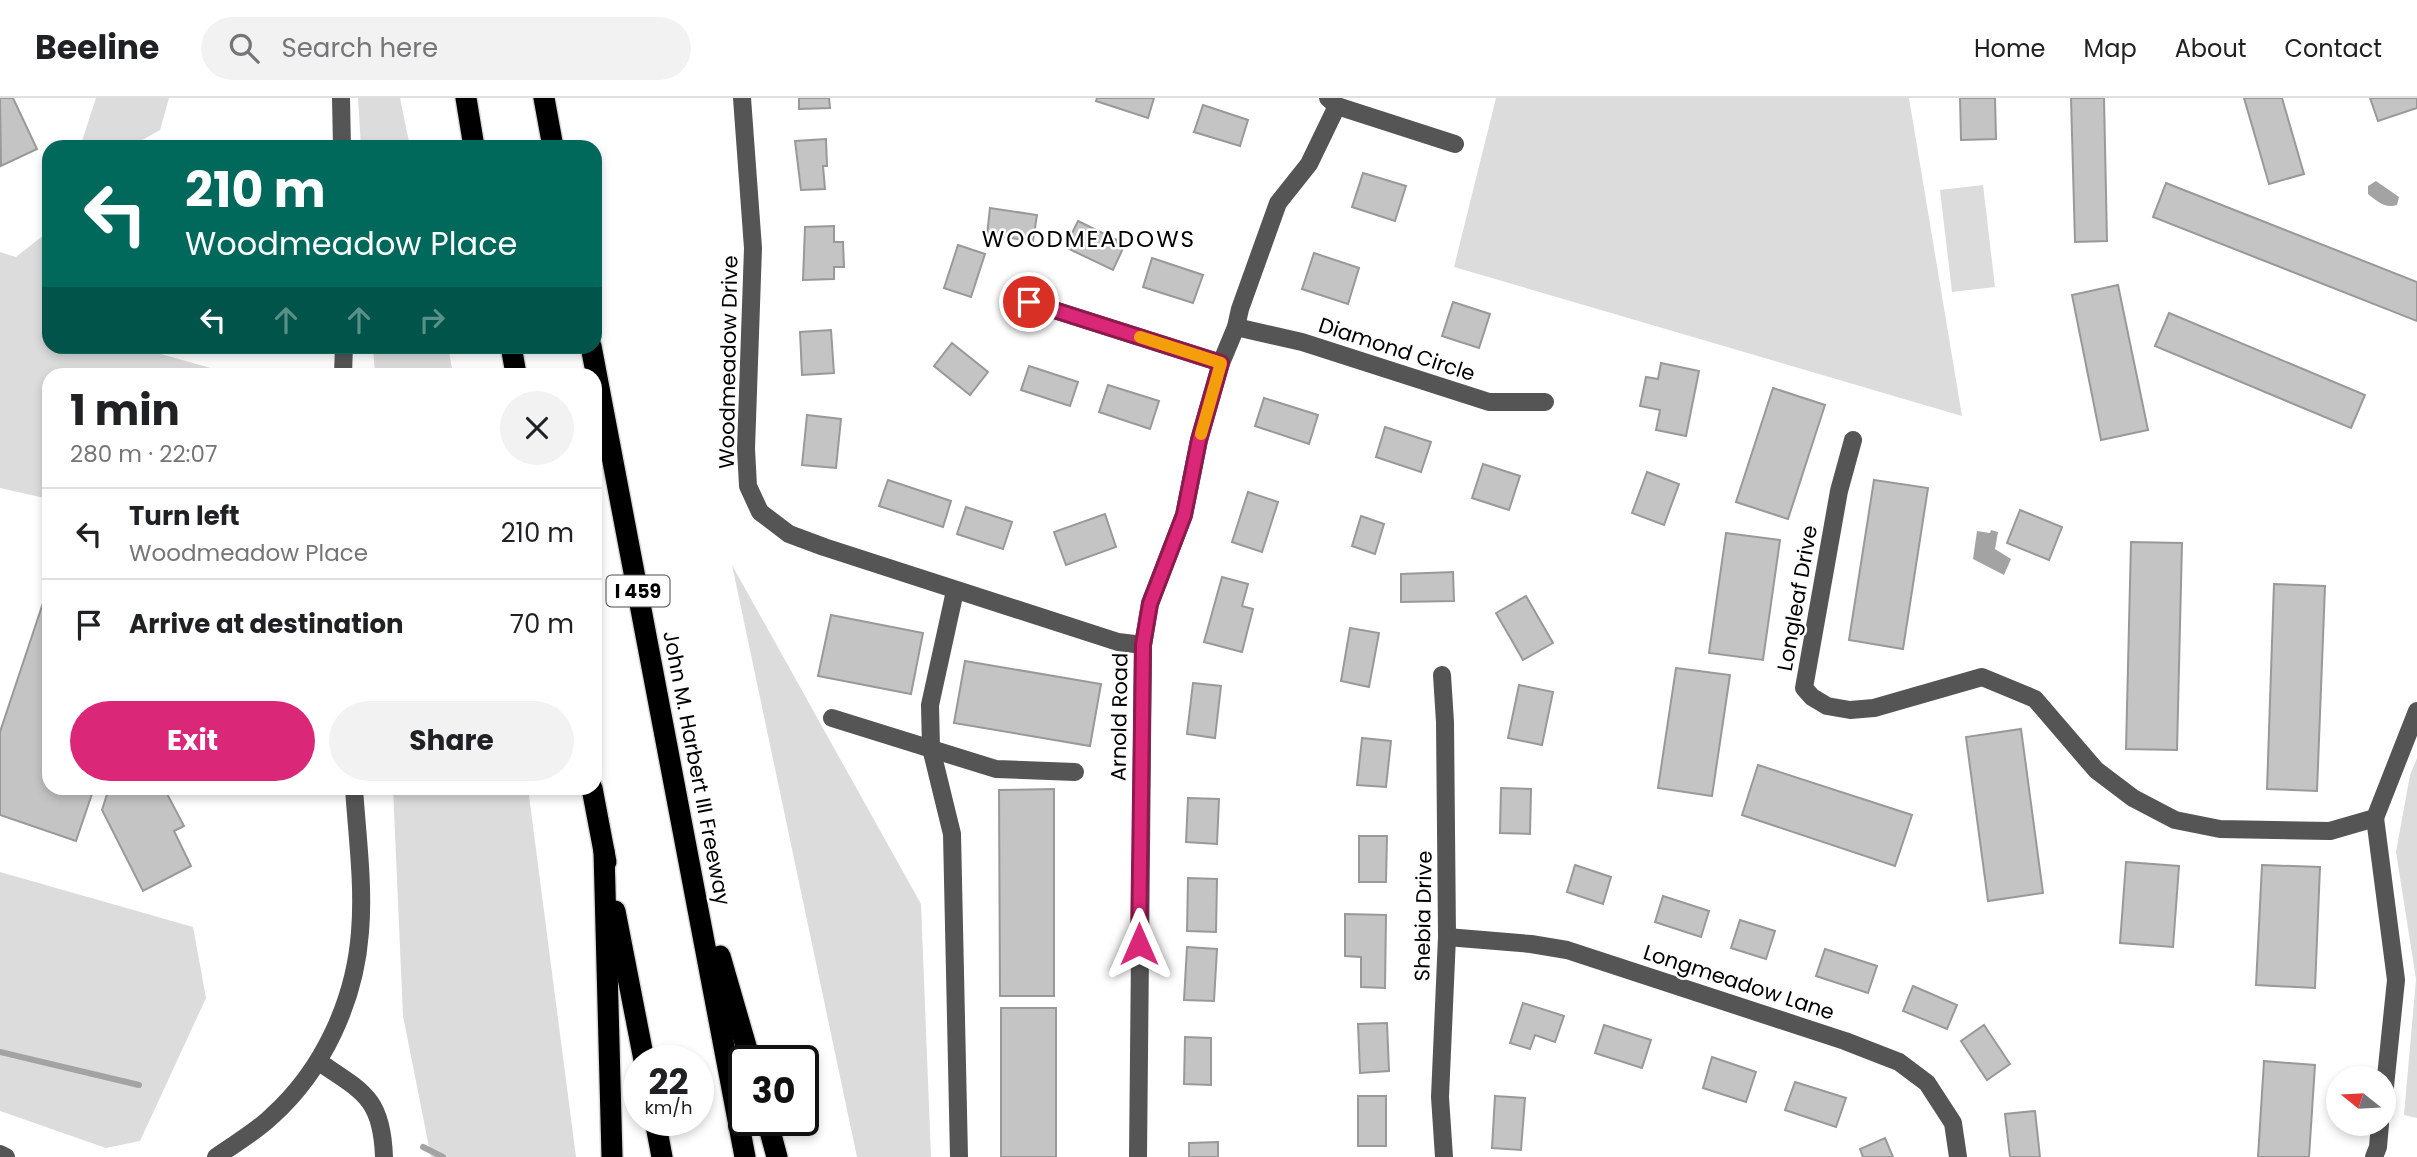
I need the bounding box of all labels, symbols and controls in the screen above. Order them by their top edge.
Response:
search box [201,17,691,80]
text: Beeline [35,24,159,71]
icon: search [225,29,263,67]
text: Search here [281,30,438,66]
text: Home [1974,32,2046,65]
text: Map [2084,32,2137,65]
text: About [2175,32,2246,65]
text: Contact [2284,32,2382,65]
text: 210 m [185,156,326,224]
icon: left [70,168,161,259]
text: Woodmeadow Place [185,221,517,266]
district label: WOODMEADOWS [982,223,1196,255]
street label: Woodmeadow Drive [712,255,744,469]
pin [999,272,1059,332]
icon: arrive [1010,283,1048,321]
icon: left [194,301,232,339]
icon: ahead [267,301,305,339]
icon: ahead [340,301,378,339]
icon: right [413,301,451,339]
street label: Diamond Circle [1315,310,1479,388]
text: 1 min [70,381,180,440]
button: close [500,391,574,465]
text: 280 m · 22:07 [70,438,218,470]
text: Turn left [129,498,240,534]
icon: left [70,515,108,553]
text: 210 m [501,515,574,551]
street label: Longleaf Drive [1770,523,1824,673]
text: Woodmeadow Place [129,537,368,569]
road number: I 459 [606,576,670,606]
icon: arrive [70,606,108,644]
text: Arrive at destination [129,606,404,642]
text: 70 m [510,606,574,642]
street label: John M. Harbert III Freeway [656,628,738,908]
street label: Arnold Road [1103,653,1135,781]
button: Exit [70,701,315,781]
button: Share [329,701,574,781]
street label: Shebia Drive [1407,850,1439,982]
position arrow [1102,907,1176,981]
street label: Longmeadow Lane [1640,937,1838,1027]
speed limit sign: 30 [728,1045,819,1136]
text: 22 [649,1057,688,1106]
north arrow [2326,1066,2396,1136]
map controls [2326,1066,2396,1136]
text: km/h [645,1095,692,1120]

